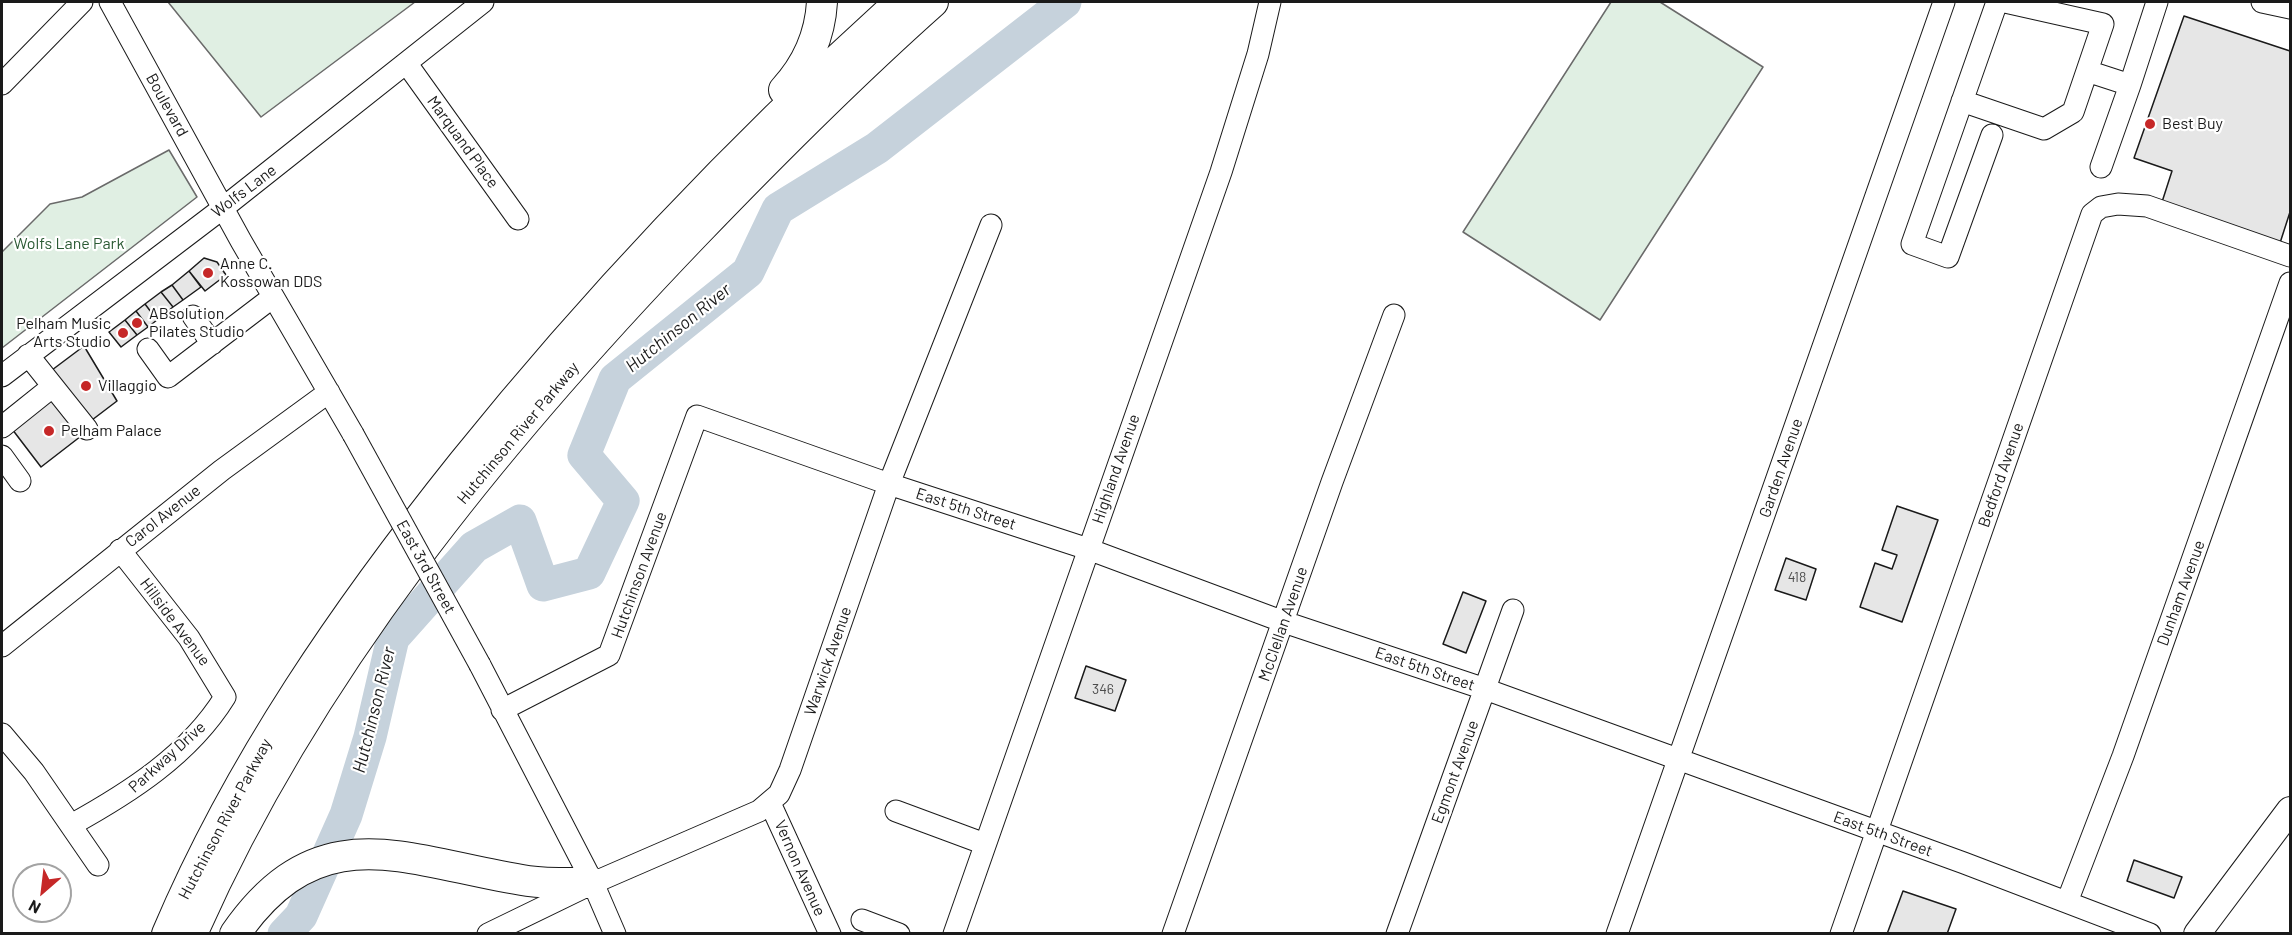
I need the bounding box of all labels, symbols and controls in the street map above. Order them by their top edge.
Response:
street label: Boulevard [142,70,192,140]
street label: Marquand Place [423,92,503,192]
place label: Best Buy [2162,114,2223,134]
marker: Best Buy [2143,117,2157,131]
street label: Wolfs Lane [208,160,280,222]
park label: Wolfs Lane Park [14,234,124,254]
place label: Anne C. Kossowan DDS [220,254,322,292]
marker: Anne C. Kossowan DDS [201,266,215,280]
water label: Hutchinson River [621,279,735,377]
place label: ABsolution Pilates Studio [149,304,244,342]
place label: Pelham Music Arts Studio [16,314,111,352]
marker: ABsolution Pilates Studio [130,316,144,330]
marker: Pelham Music Arts Studio [116,326,130,340]
street label: Hutchinson River Parkway [453,358,583,508]
place label: Villaggio [98,376,157,396]
marker: Villaggio [79,379,93,393]
street label: Highland Avenue [1088,412,1144,526]
street label: Garden Avenue [1755,416,1807,520]
street label: Bedford Avenue [1974,420,2028,530]
place label: Pelham Palace [61,421,162,441]
marker: Pelham Palace [42,424,56,438]
street label: Carol Avenue [122,481,204,551]
street label: East 5th Street [914,484,1018,534]
street label: Hutchinson Avenue [607,509,671,641]
street label: East 3rd Street [392,517,460,617]
street label: Dunham Avenue [2153,538,2209,648]
street label: McClellan Avenue [1254,564,1312,684]
house number: 418 [1788,569,1806,585]
street label: Hillside Avenue [136,574,214,670]
street label: Warwick Avenue [800,604,856,718]
street label: East 5th Street [1373,643,1477,695]
water label: Hutchinson River [348,645,400,775]
house number: 346 [1092,681,1114,697]
street label: Parkway Drive [124,717,210,797]
street label: Egmont Avenue [1427,718,1483,826]
street label: Hutchinson River Parkway [174,735,276,903]
street label: East 5th Street [1831,807,1935,861]
street label: Vernon Avenue [770,817,830,919]
north arrow [12,863,72,923]
text: N [25,897,43,918]

